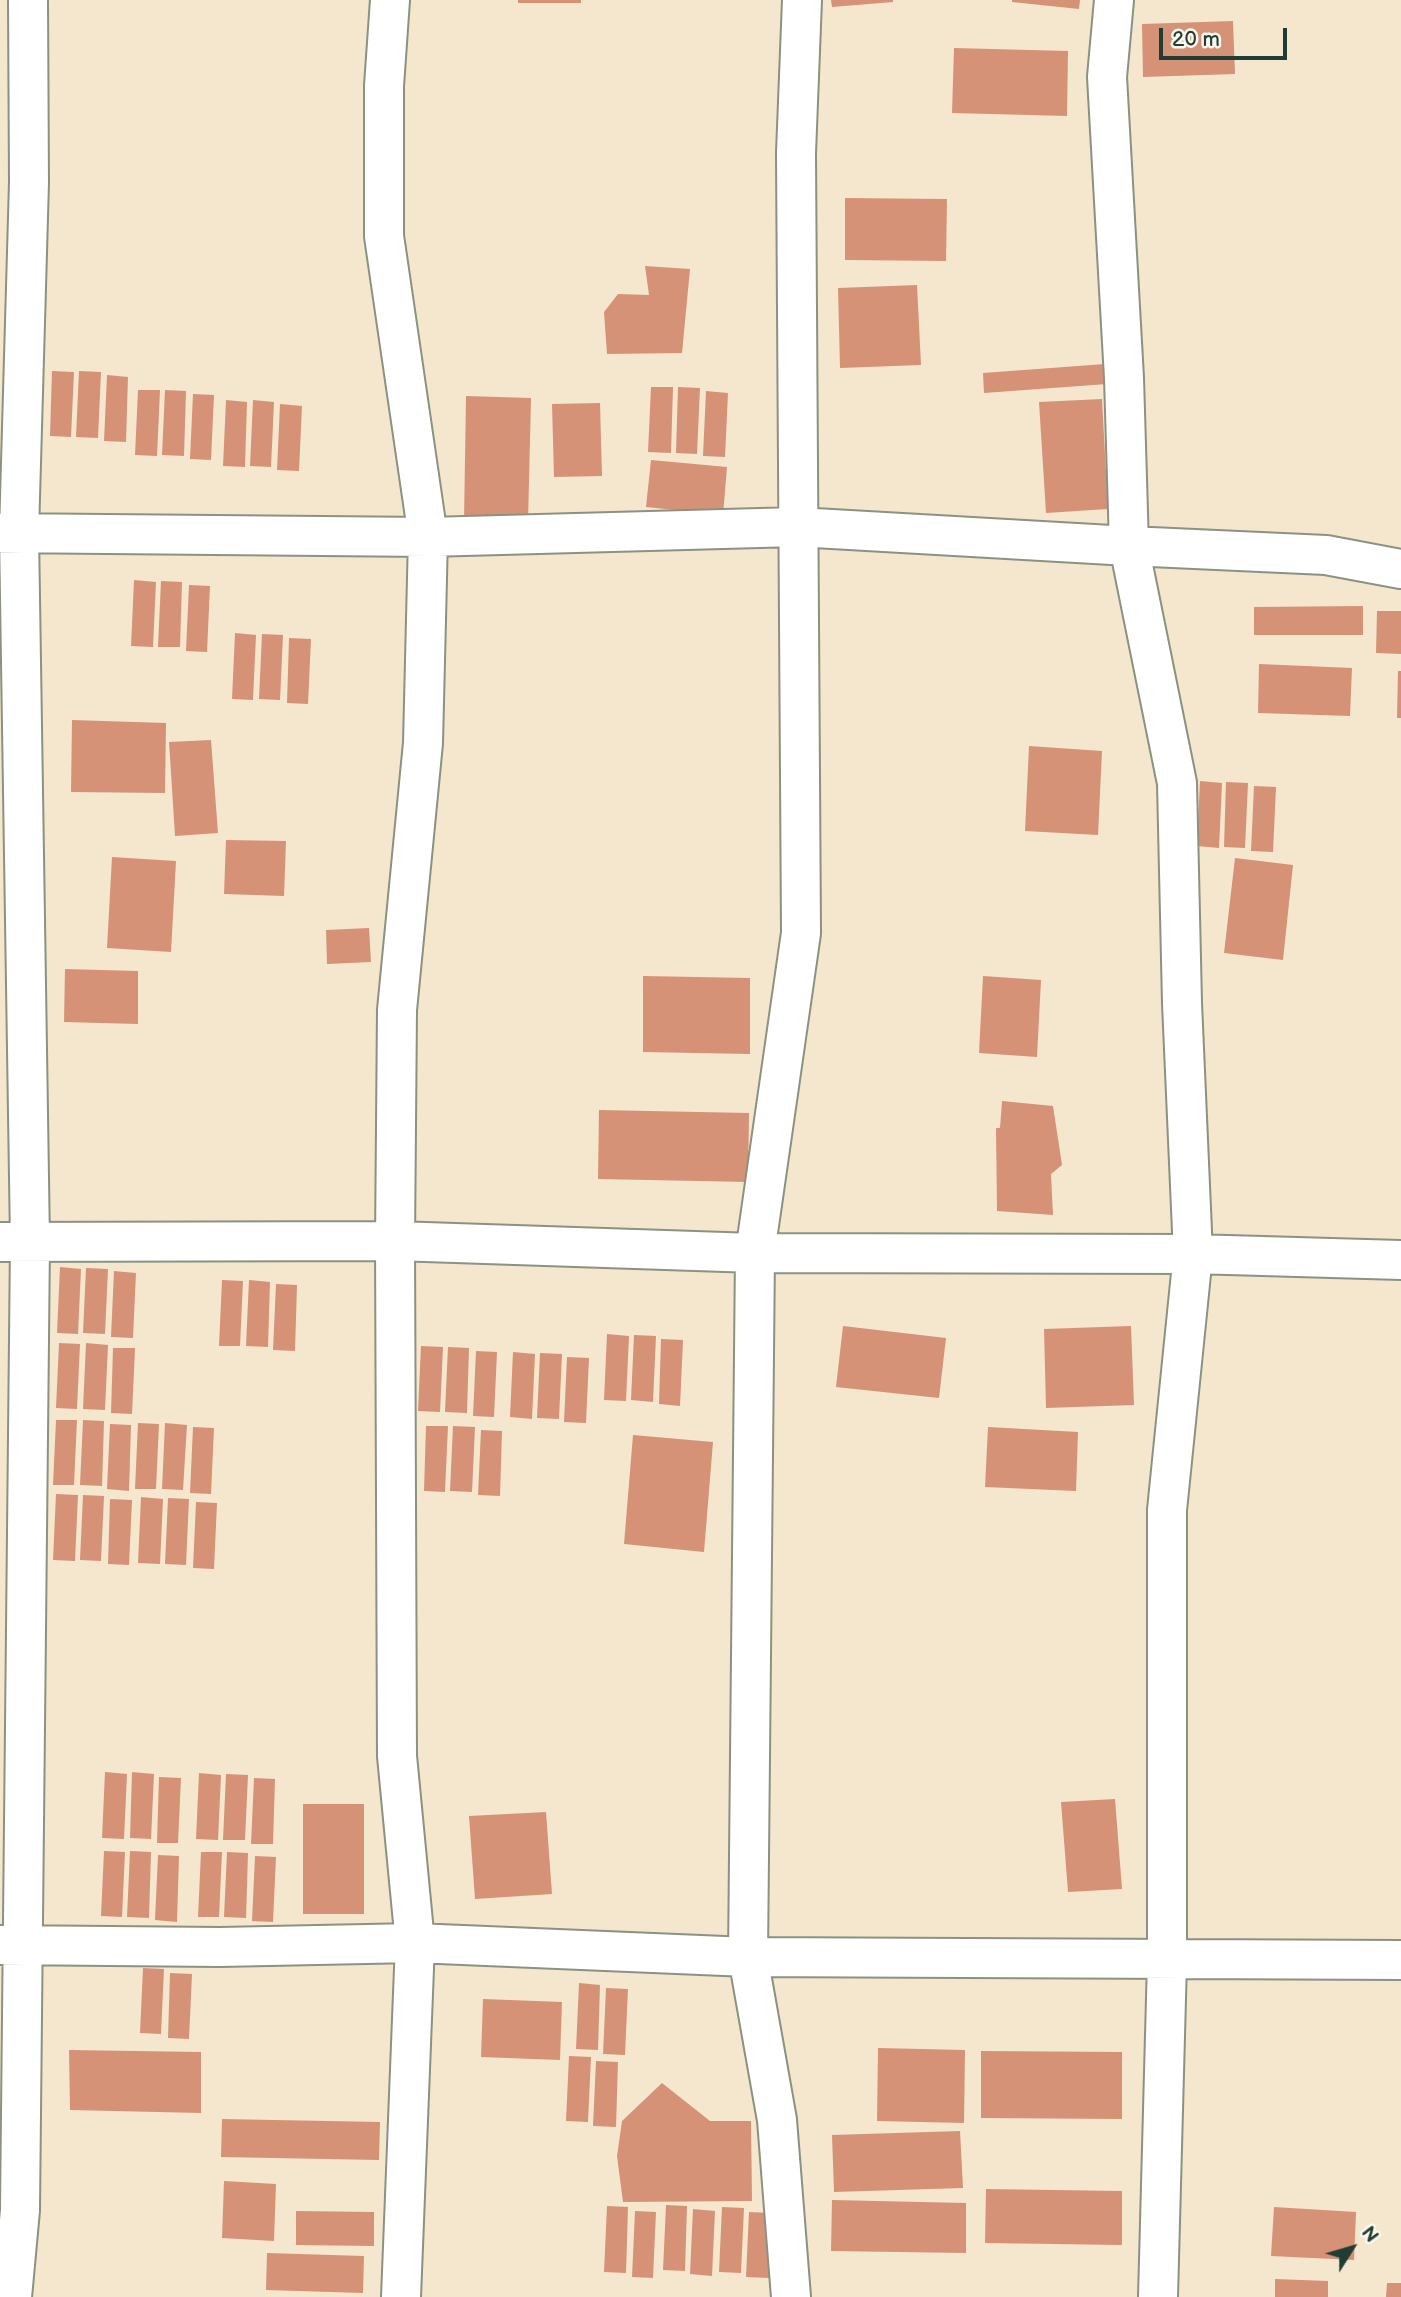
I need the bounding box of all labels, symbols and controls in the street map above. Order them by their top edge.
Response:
scale bar [1163,14,1291,58]
text: 20 m [1172,27,1220,52]
north arrow [1317,2213,1387,2283]
text: N [1356,2222,1383,2248]

